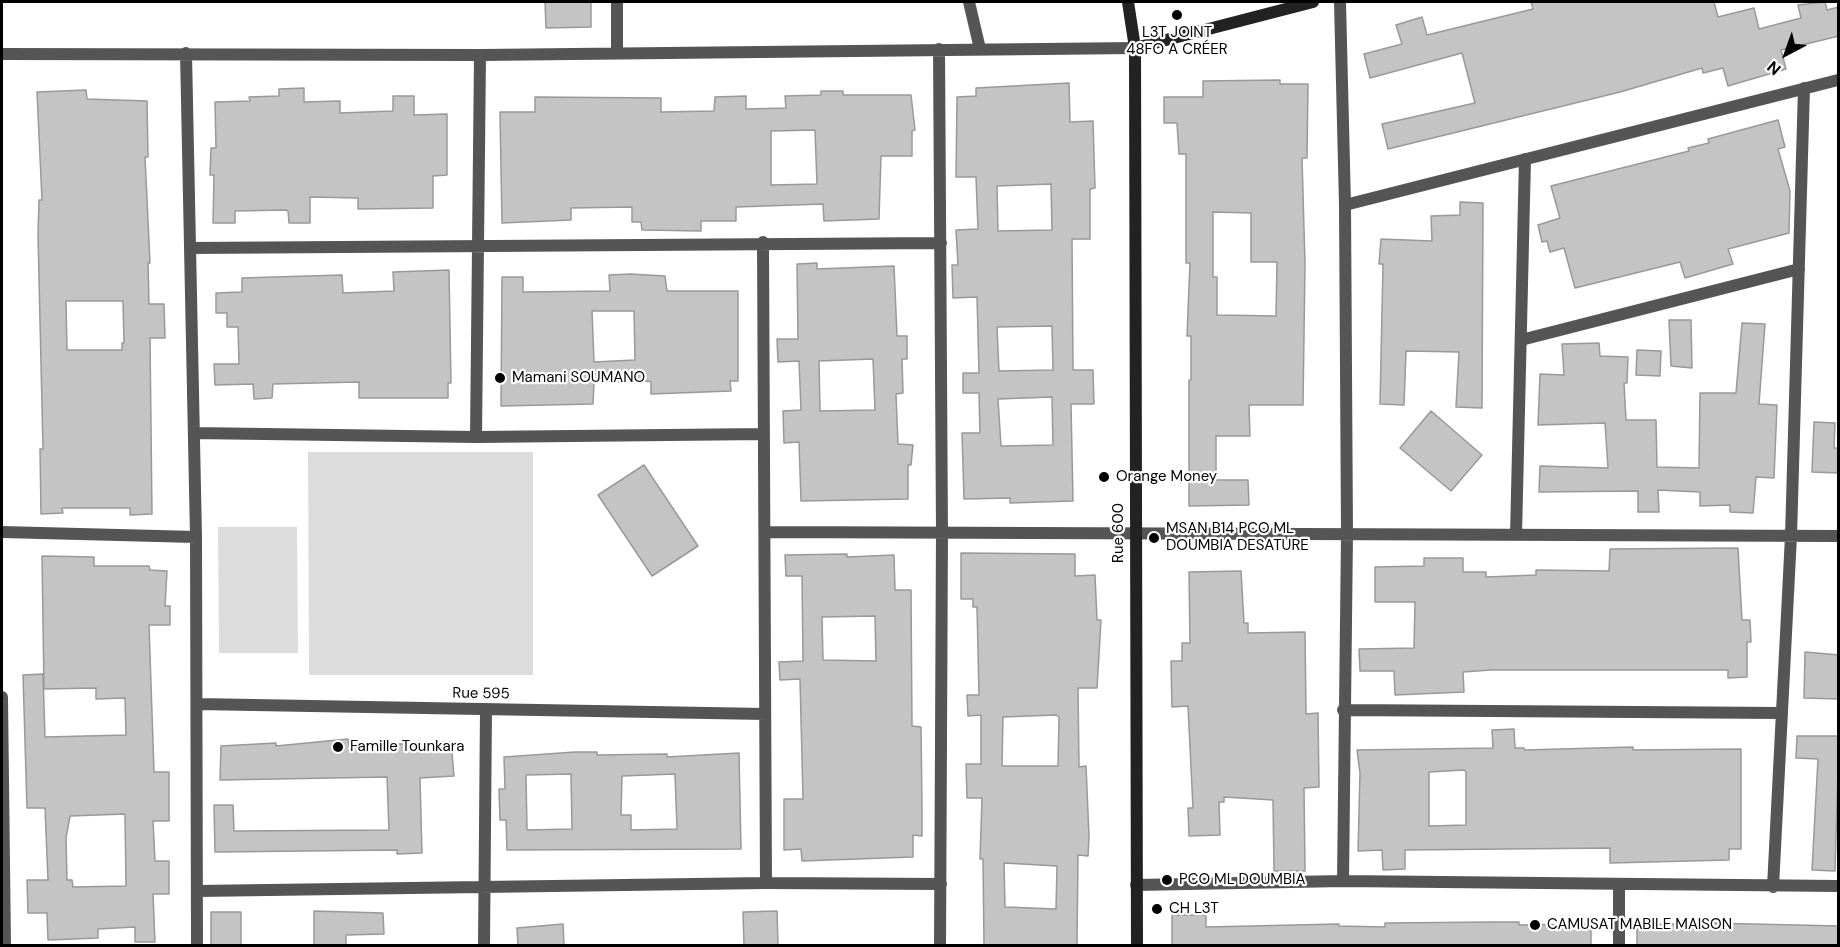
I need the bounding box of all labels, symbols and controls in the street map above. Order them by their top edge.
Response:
marker: L3T JOINT 48FO A CRÉER [1170,8,1184,22]
place label: L3T JOINT 48FO A CRÉER [1126,24,1228,59]
north arrow [1756,24,1816,84]
text: N [1763,56,1785,80]
place label: Mamani SOUMANO [512,369,645,387]
marker: Mamani SOUMANO [493,371,507,385]
place label: Orange Money [1116,468,1217,486]
marker: Orange Money [1097,470,1111,484]
street label: Rue 600 [1110,503,1128,563]
place label: MSAN B14 PCO ML DOUMBIA DESATURE [1166,520,1309,555]
marker: MSAN B14 PCO ML DOUMBIA DESATURE [1147,531,1161,545]
street label: Rue 595 [452,685,510,703]
place label: Famille Tounkara [350,738,464,756]
marker: Famille Tounkara [331,740,345,754]
place label: PCO ML DOUMBIA [1179,871,1305,889]
marker: PCO ML DOUMBIA [1160,873,1174,887]
place label: CH L3T [1169,900,1219,918]
marker: CH L3T [1150,902,1164,916]
place label: CAMUSAT MABILE MAISON [1547,916,1732,934]
marker: CAMUSAT MABILE MAISON [1528,918,1542,932]

